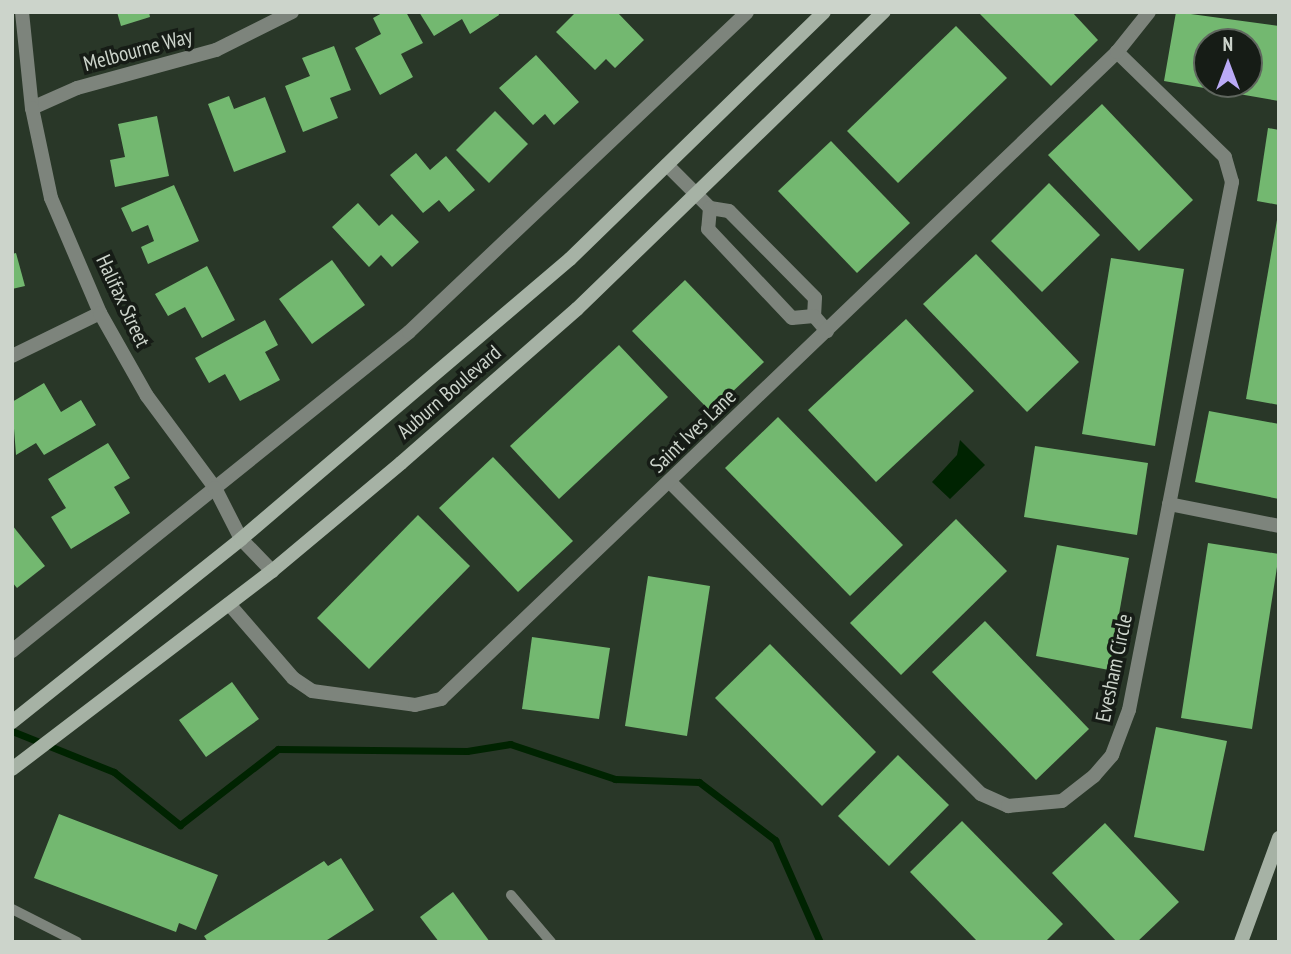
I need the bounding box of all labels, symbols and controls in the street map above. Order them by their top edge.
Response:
street label: Melbourne Way [81,23,195,77]
north arrow [1193,28,1263,98]
text: N [1223,32,1233,56]
street label: Halifax Street [91,251,155,351]
street label: Auburn Boulevard [392,340,506,444]
street label: Saint Ives Lane [645,384,741,478]
street label: Evesham Circle [1090,612,1138,724]

